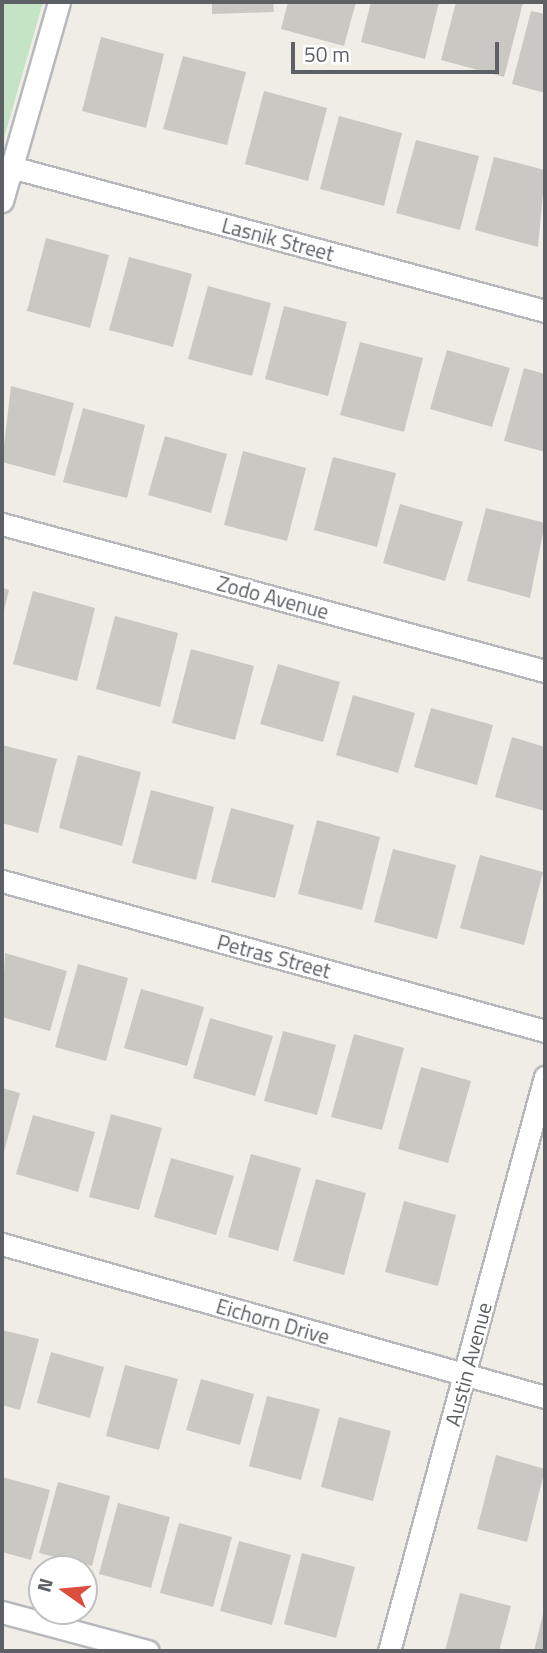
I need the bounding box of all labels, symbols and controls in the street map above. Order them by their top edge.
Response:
scale bar [295,28,503,72]
text: 50 m [304,38,350,70]
street label: Lasnik Street [219,212,337,266]
street label: Zodo Avenue [214,570,332,624]
street label: Petras Street [214,929,334,983]
street label: Eichorn Drive [213,1293,333,1349]
street label: Austin Avenue [439,1299,497,1429]
north arrow [28,1555,98,1625]
text: N [28,1575,60,1595]

